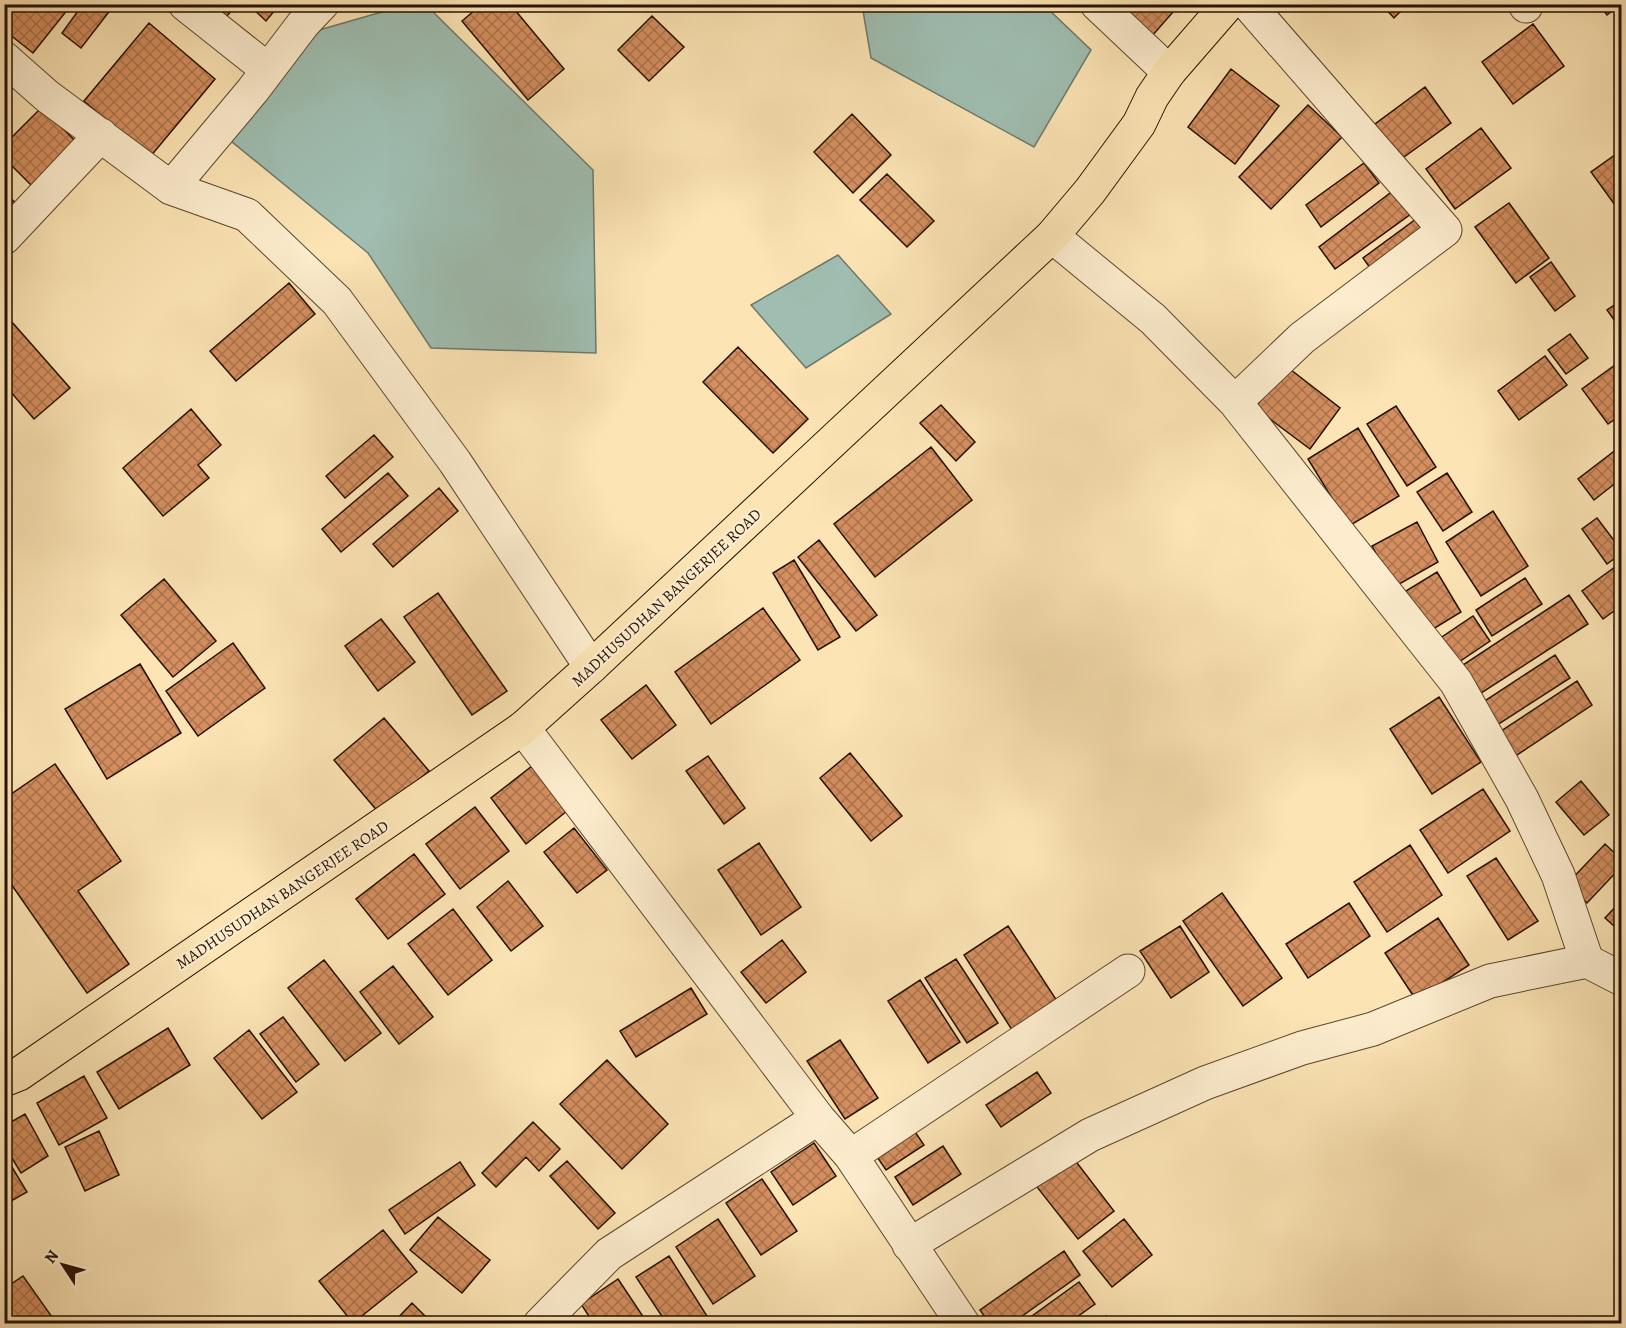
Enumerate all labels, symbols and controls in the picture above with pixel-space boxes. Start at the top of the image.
street label: MADHUSUDHAN BANGERJEE ROAD [567,504,766,692]
street label: MADHUSUDHAN BANGERJEE ROAD [172,815,393,974]
north arrow [33,1235,93,1295]
text: N [39,1245,64,1268]

